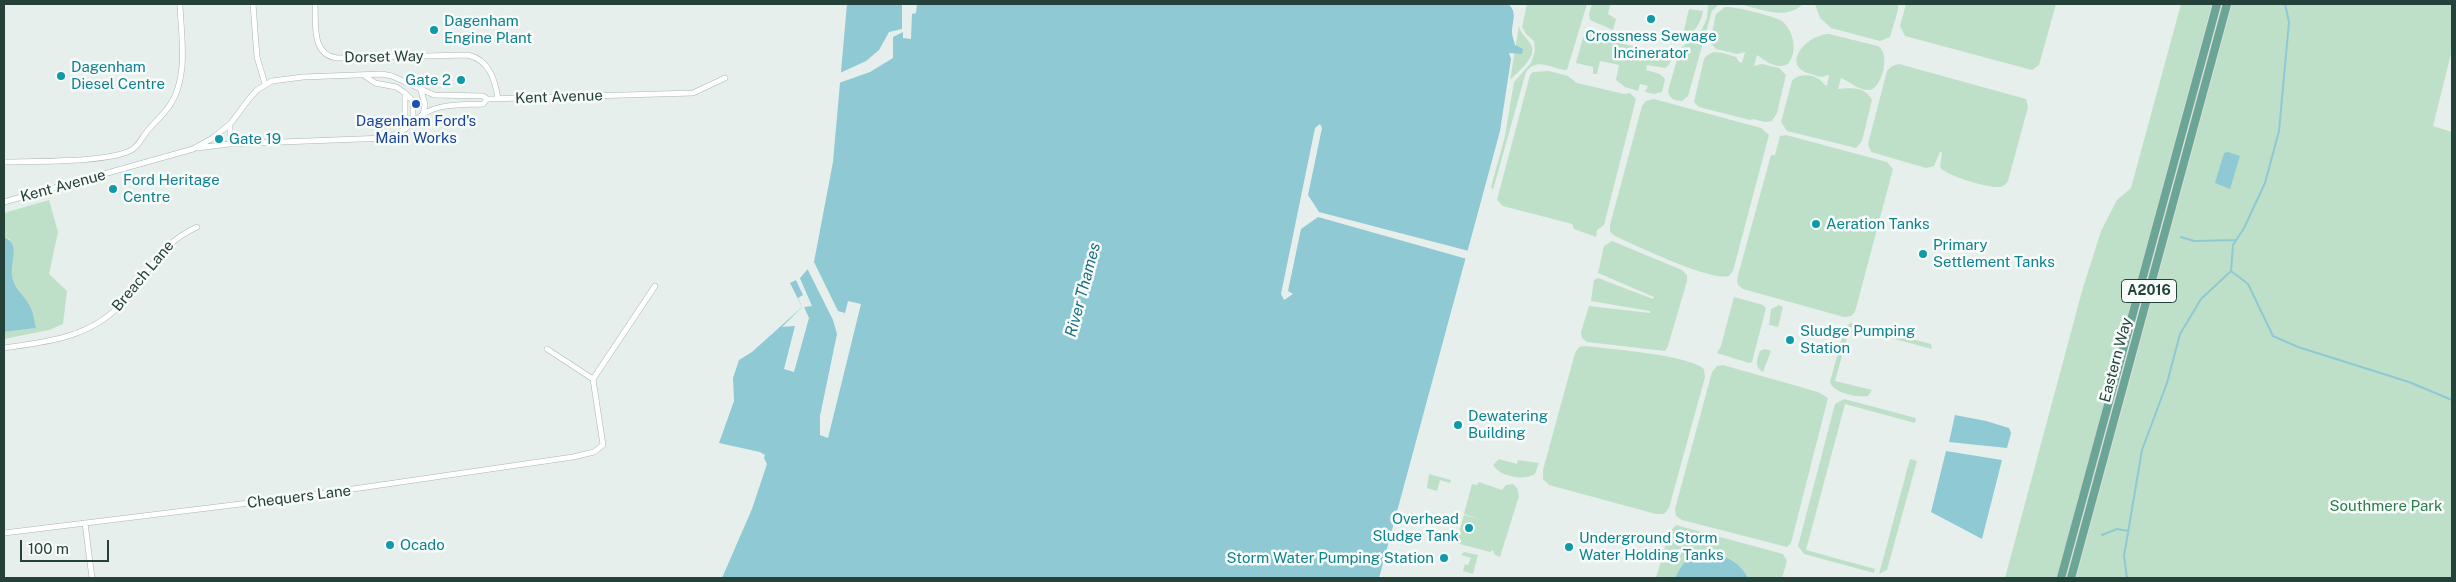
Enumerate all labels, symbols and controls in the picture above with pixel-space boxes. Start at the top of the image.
place label: Dagenham Engine Plant [444,12,532,47]
marker: Crossness Sewage Incinerator [1645,13,1657,25]
marker: Dagenham Engine Plant [428,24,440,36]
place label: Crossness Sewage Incinerator [1585,27,1717,62]
street label: Dorset Way [344,47,424,67]
place label: Dagenham Diesel Centre [71,58,165,93]
marker: Dagenham Diesel Centre [55,70,67,82]
place label: Gate 2 [405,71,451,89]
marker: Gate 2 [455,74,467,86]
street label: Kent Avenue [515,86,603,108]
marker: Dagenham Ford's Main Works [410,98,422,110]
place label: Dagenham Ford's Main Works [356,112,476,147]
place label: Gate 19 [229,130,281,148]
marker: Gate 19 [213,133,225,145]
street label: Kent Avenue [18,166,108,206]
place label: Ford Heritage Centre [123,171,220,206]
marker: Ford Heritage Centre [107,183,119,195]
place label: Aeration Tanks [1826,215,1930,233]
marker: Aeration Tanks [1810,218,1822,230]
place label: Primary Settlement Tanks [1933,236,2055,271]
street label: Breach Lane [108,237,178,315]
water label: River Thames [1061,241,1105,339]
marker: Primary Settlement Tanks [1917,248,1929,260]
road number: A2016 [2122,280,2176,302]
street label: Eastern Way [2096,316,2136,404]
place label: Sludge Pumping Station [1800,322,1915,357]
marker: Sludge Pumping Station [1784,334,1796,346]
place label: Dewatering Building [1468,407,1548,442]
marker: Dewatering Building [1452,419,1464,431]
street label: Chequers Lane [246,482,352,512]
park label: Southmere Park [2329,497,2443,515]
place label: Overhead Sludge Tank [1372,510,1459,545]
marker: Overhead Sludge Tank [1463,522,1475,534]
place label: Underground Storm Water Holding Tanks [1579,529,1724,564]
scale bar [22,530,111,562]
place label: Ocado [400,536,445,554]
marker: Ocado [384,539,396,551]
text: 100 m [28,540,69,557]
marker: Underground Storm Water Holding Tanks [1563,541,1575,553]
place label: Storm Water Pumping Station [1227,549,1434,567]
marker: Storm Water Pumping Station [1438,552,1450,564]

